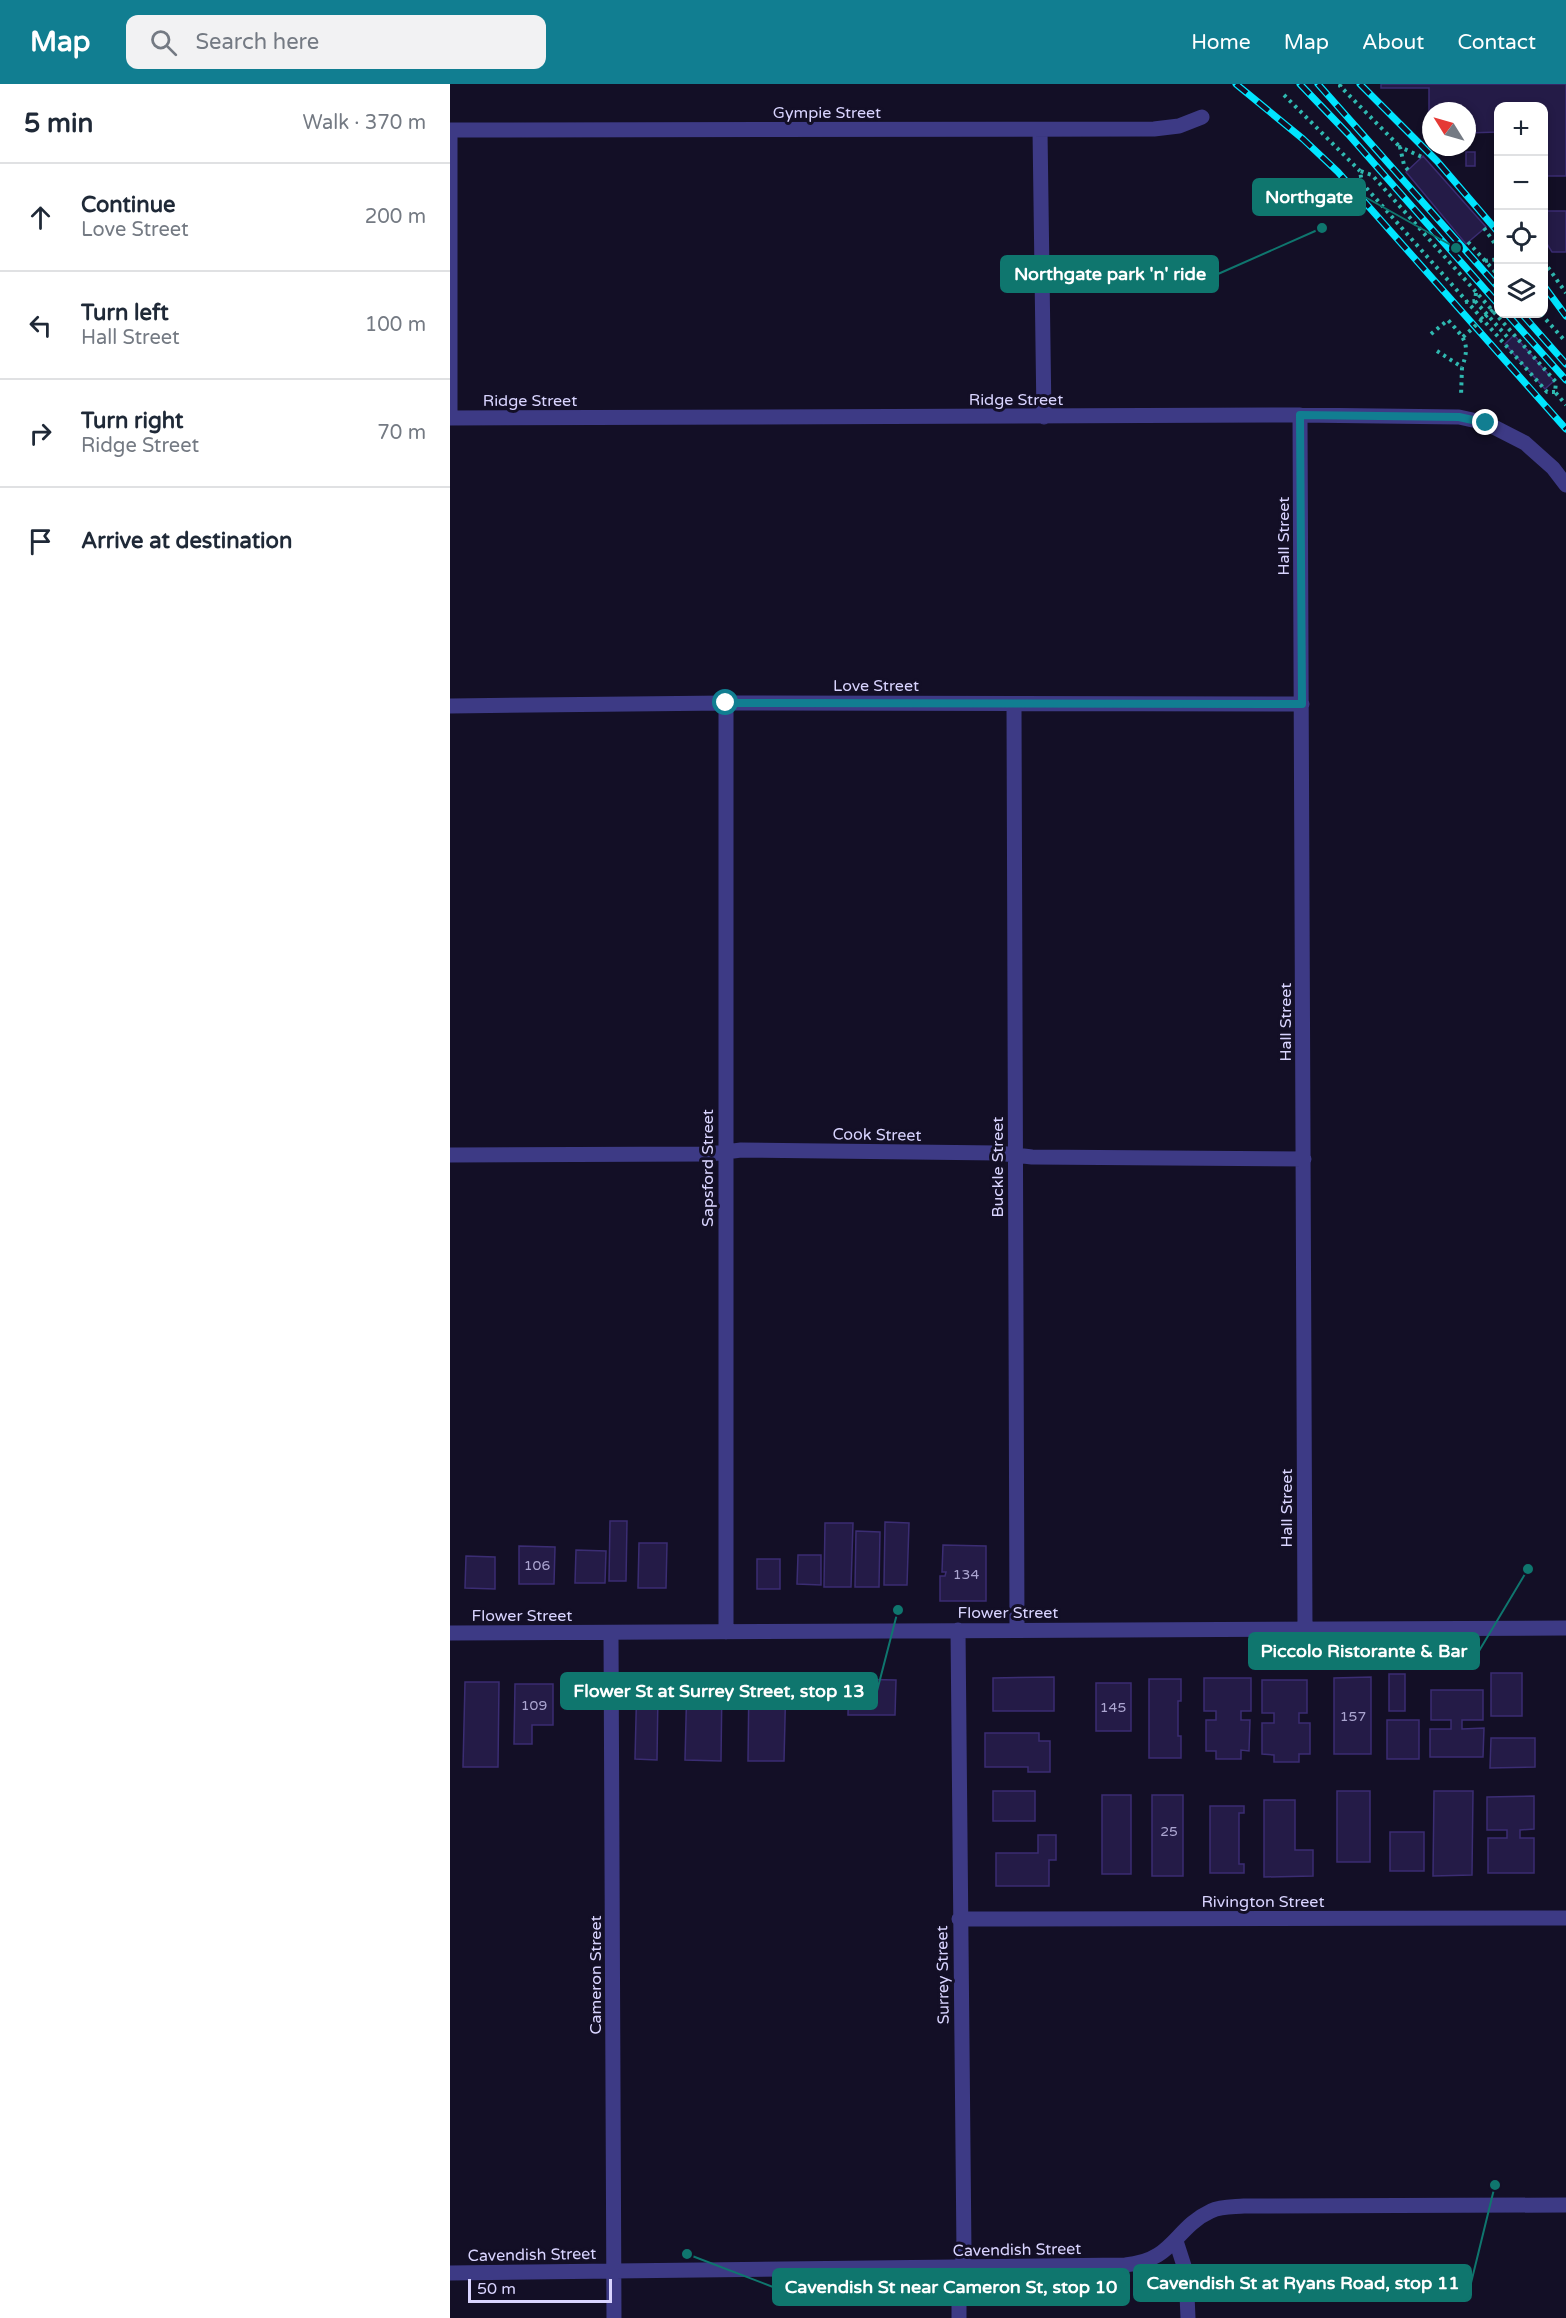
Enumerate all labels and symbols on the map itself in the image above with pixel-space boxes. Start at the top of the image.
north arrow [1422,102,1476,156]
street label: Gympie Street [773,103,881,123]
callout: Northgate [1253,179,1365,215]
text: Northgate [1265,186,1353,208]
callout: Northgate park 'n' ride [1001,256,1218,292]
text: Northgate park 'n' ride [1014,263,1206,285]
street label: Ridge Street [969,390,1063,410]
street label: Ridge Street [483,391,577,411]
route end [1472,409,1498,435]
street label: Hall Street [1274,497,1294,575]
street label: Love Street [833,676,919,696]
route start [712,689,738,715]
street label: Hall Street [1276,983,1296,1061]
street label: Sapsford Street [698,1109,718,1227]
street label: Buckle Street [988,1117,1008,1217]
street label: Cook Street [832,1124,922,1146]
street label: Hall Street [1277,1469,1297,1547]
house number: 106 [524,1557,550,1574]
house number: 134 [953,1566,979,1583]
street label: Flower Street [958,1603,1058,1623]
street label: Flower Street [472,1606,572,1626]
callout: Piccolo Ristorante & Bar [1249,1633,1479,1669]
text: Piccolo Ristorante & Bar [1261,1640,1469,1662]
callout: Flower St at Surrey Street, stop 13 [561,1673,877,1709]
text: Flower St at Surrey Street, stop 13 [573,1680,865,1702]
house number: 109 [521,1697,547,1714]
house number: 145 [1100,1699,1126,1716]
house number: 157 [1340,1708,1366,1725]
house number: 25 [1160,1823,1178,1840]
street label: Rivington Street [1201,1892,1325,1912]
street label: Cameron Street [586,1915,606,2035]
street label: Surrey Street [932,1925,954,2025]
street label: Cavendish Street [953,2239,1081,2261]
street label: Cavendish Street [468,2244,596,2266]
callout: Cavendish St at Ryans Road, stop 11 [1134,2265,1471,2301]
callout: Cavendish St near Cameron St, stop 10 [773,2269,1129,2305]
text: Cavendish St at Ryans Road, stop 11 [1146,2272,1460,2294]
scale bar [468,2276,612,2304]
text: Cavendish St near Cameron St, stop 10 [785,2276,1117,2298]

